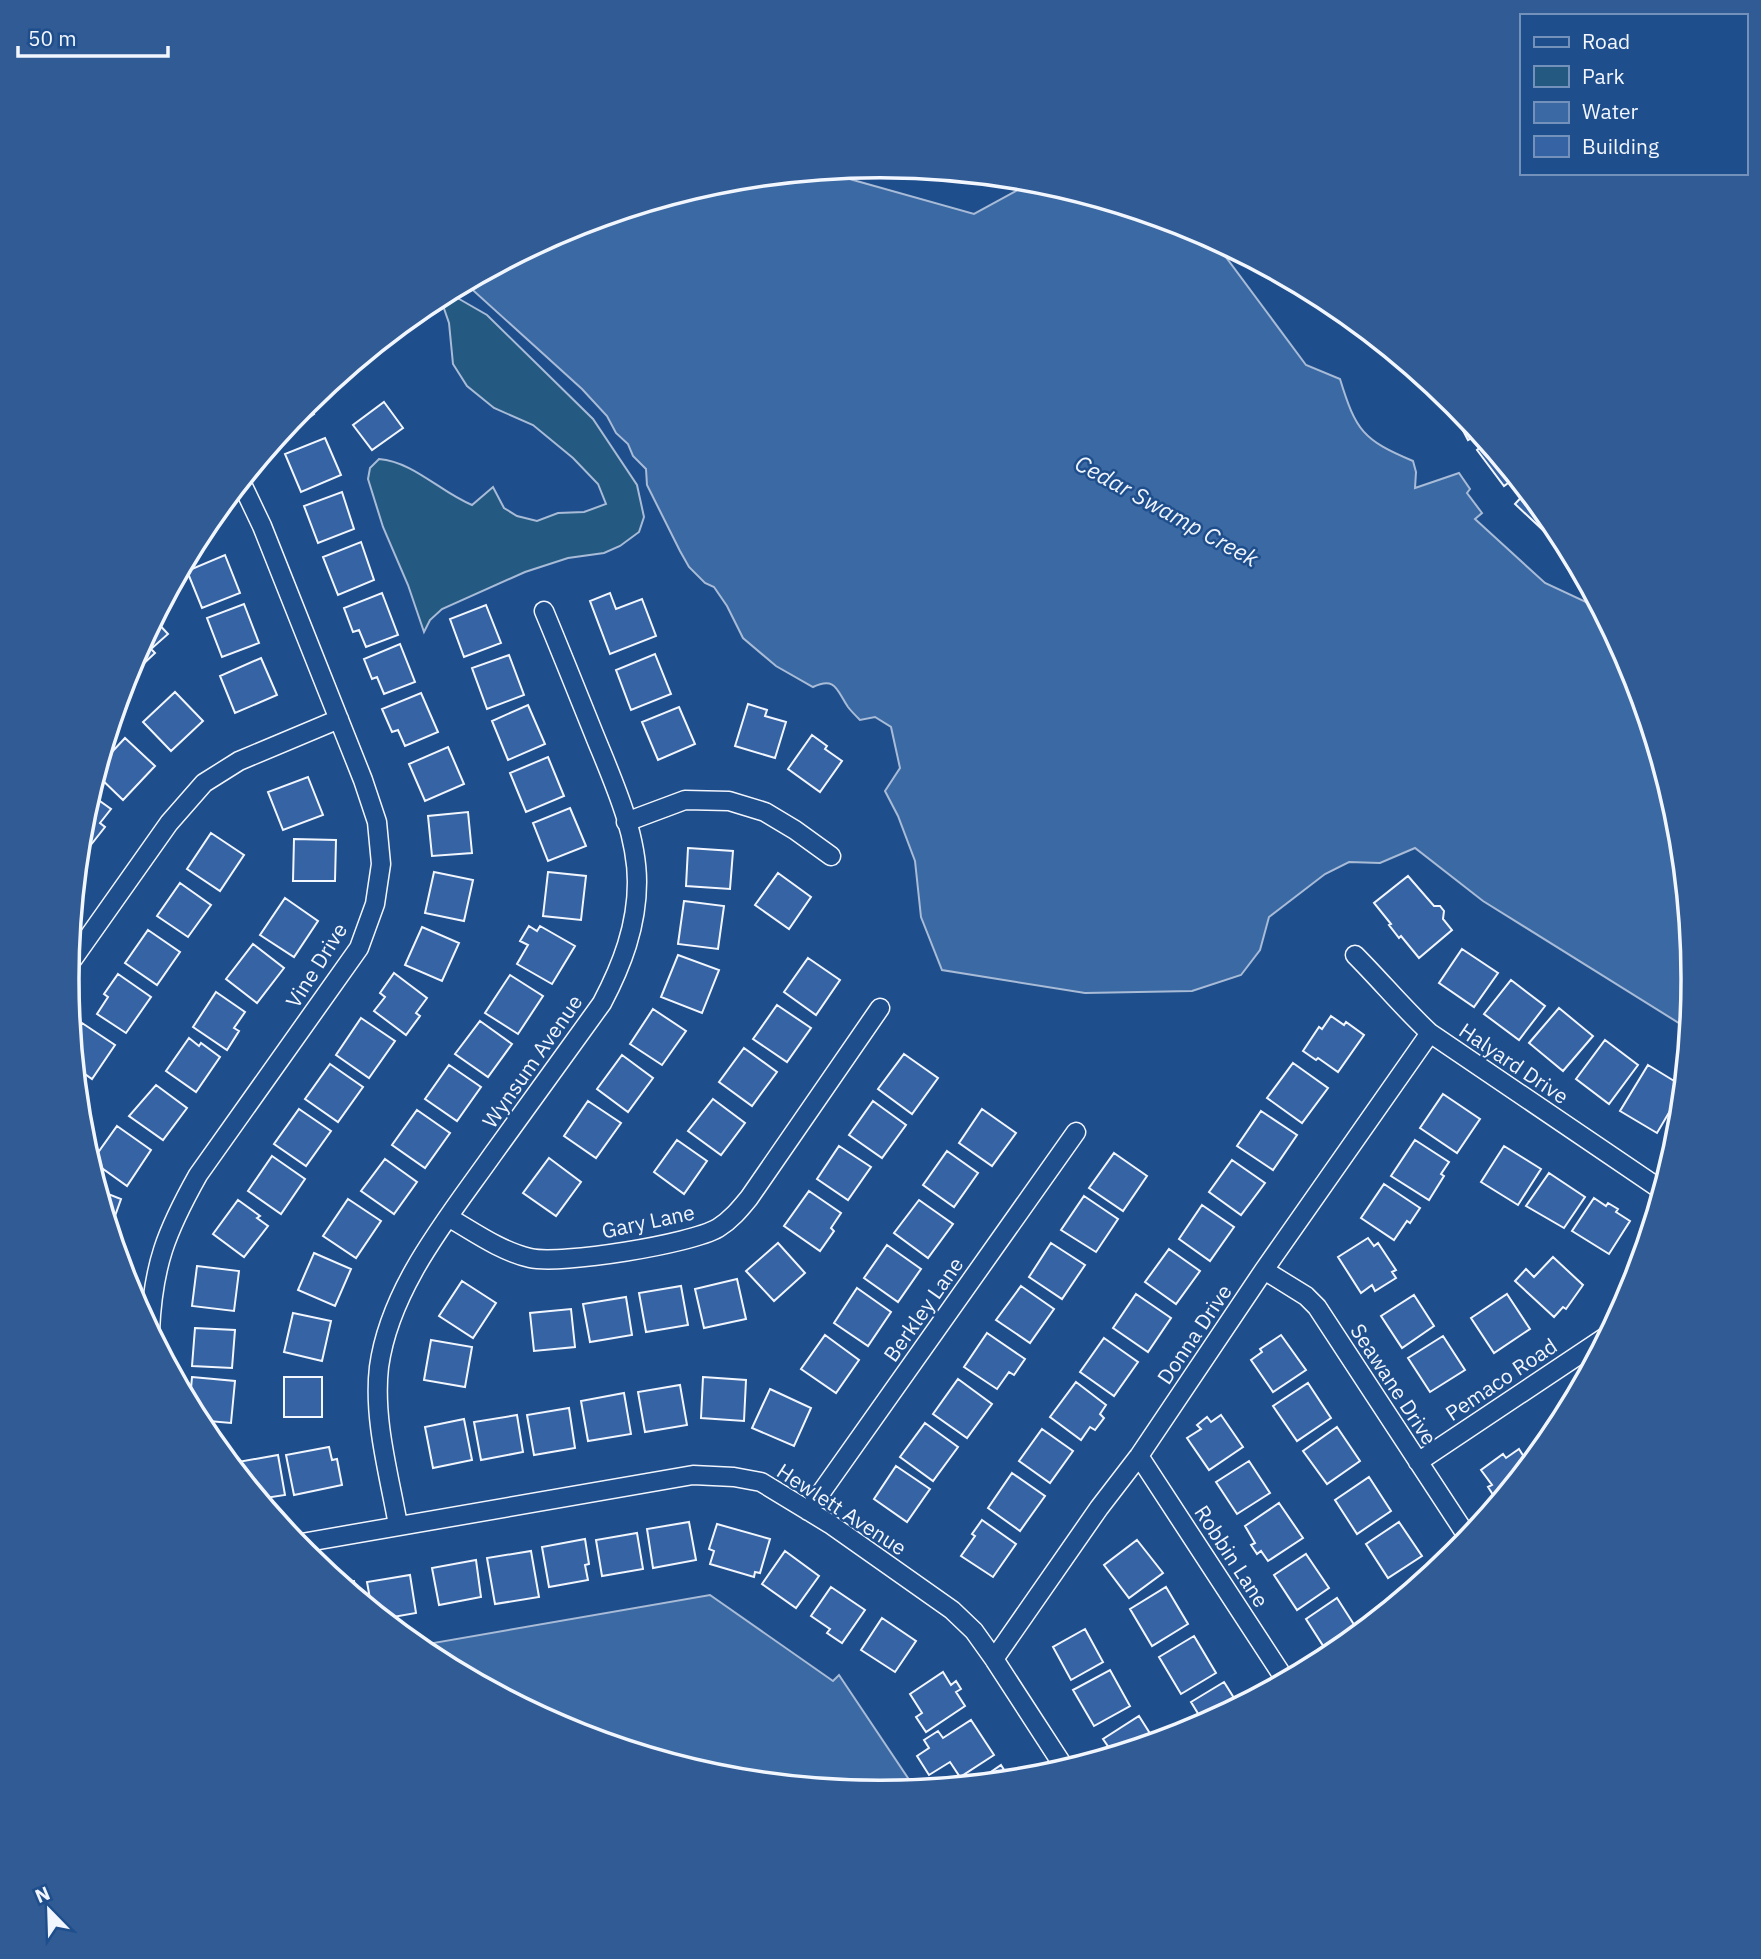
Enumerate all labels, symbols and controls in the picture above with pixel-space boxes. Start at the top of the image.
scale bar [18,14,168,58]
legend [1520,14,1747,175]
text: 50 m [28,24,77,52]
text: Road [1582,27,1630,55]
text: Park [1582,62,1625,90]
text: Water [1582,97,1639,125]
text: Building [1582,132,1659,160]
water label: Cedar Swamp Creek [1070,447,1265,573]
street label: Vine Drive [279,917,353,1013]
street label: Wynsum Avenue [476,989,588,1133]
street label: Halyard Drive [1454,1016,1574,1110]
street label: Gary Lane [599,1197,697,1245]
street label: Berkley Lane [877,1251,969,1367]
street label: Donna Drive [1150,1279,1238,1389]
street label: Seawane Drive [1344,1318,1444,1450]
street label: Pemaco Road [1440,1331,1562,1427]
street label: Hewlett Avenue [772,1457,912,1561]
street label: Robbin Lane [1189,1499,1275,1613]
north arrow [14,1875,84,1945]
text: N [31,1881,53,1908]

